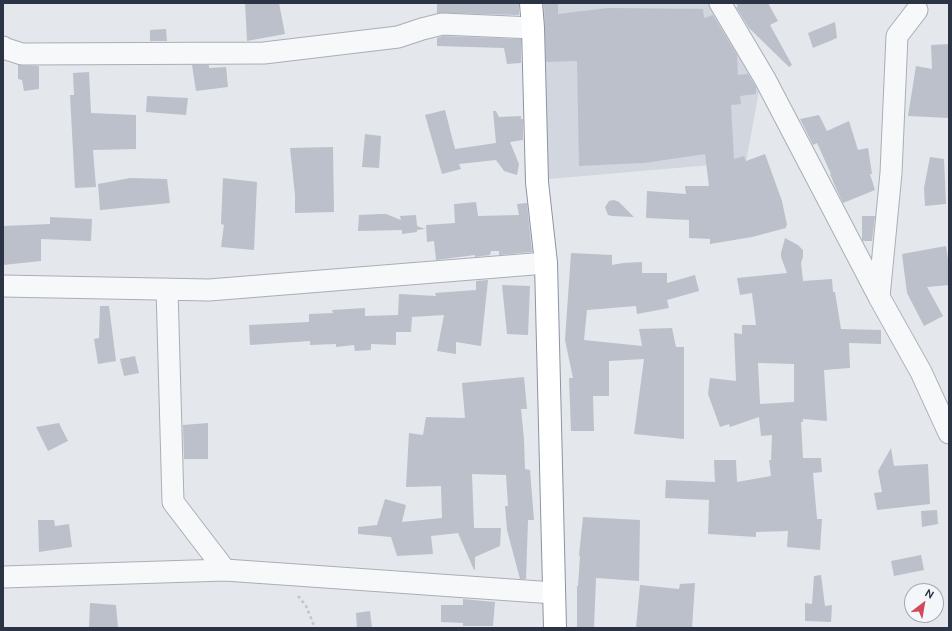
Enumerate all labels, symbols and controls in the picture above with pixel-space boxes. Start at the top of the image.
north arrow [904,583,944,623]
text: N [923,586,936,601]

